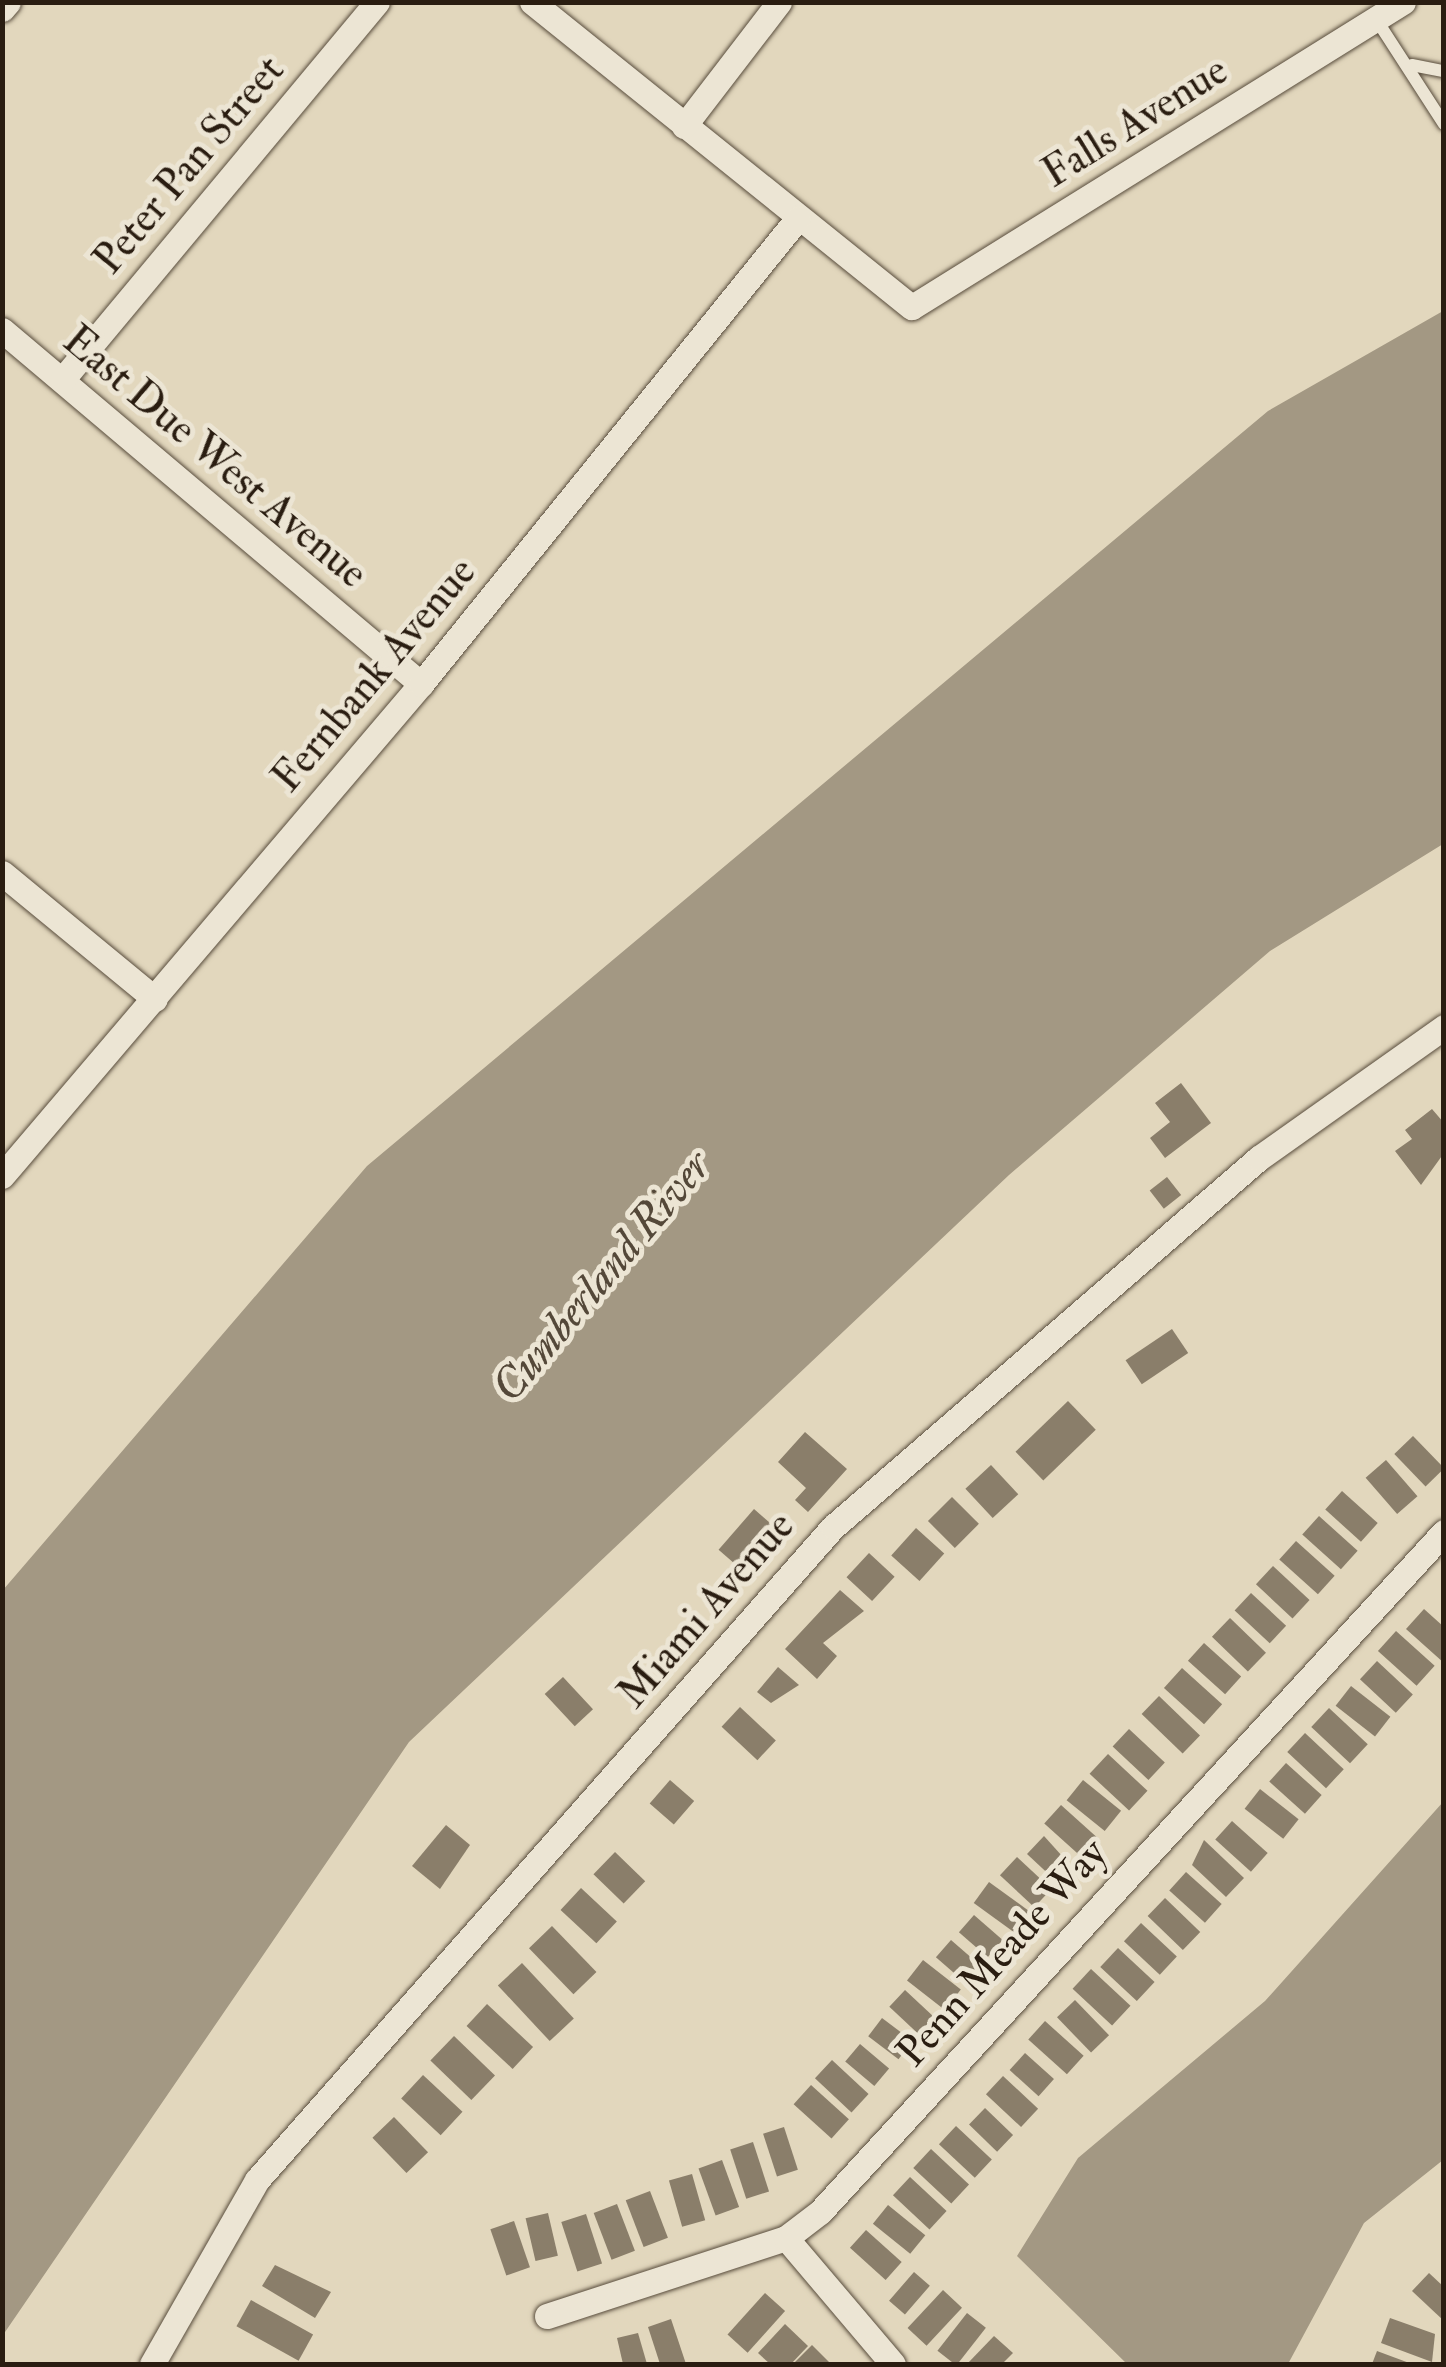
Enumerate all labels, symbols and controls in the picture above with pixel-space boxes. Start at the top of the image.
street label: Falls Avenue [1033,45,1237,199]
street label: Peter Pan Street [83,46,295,284]
street label: East Due West Avenue [53,315,377,599]
street label: Fernbank Avenue [261,548,487,802]
water label: Cumberland River [481,1140,723,1414]
street label: Miami Avenue [607,1502,805,1718]
street label: Penn Meade Way [886,1829,1118,2077]

